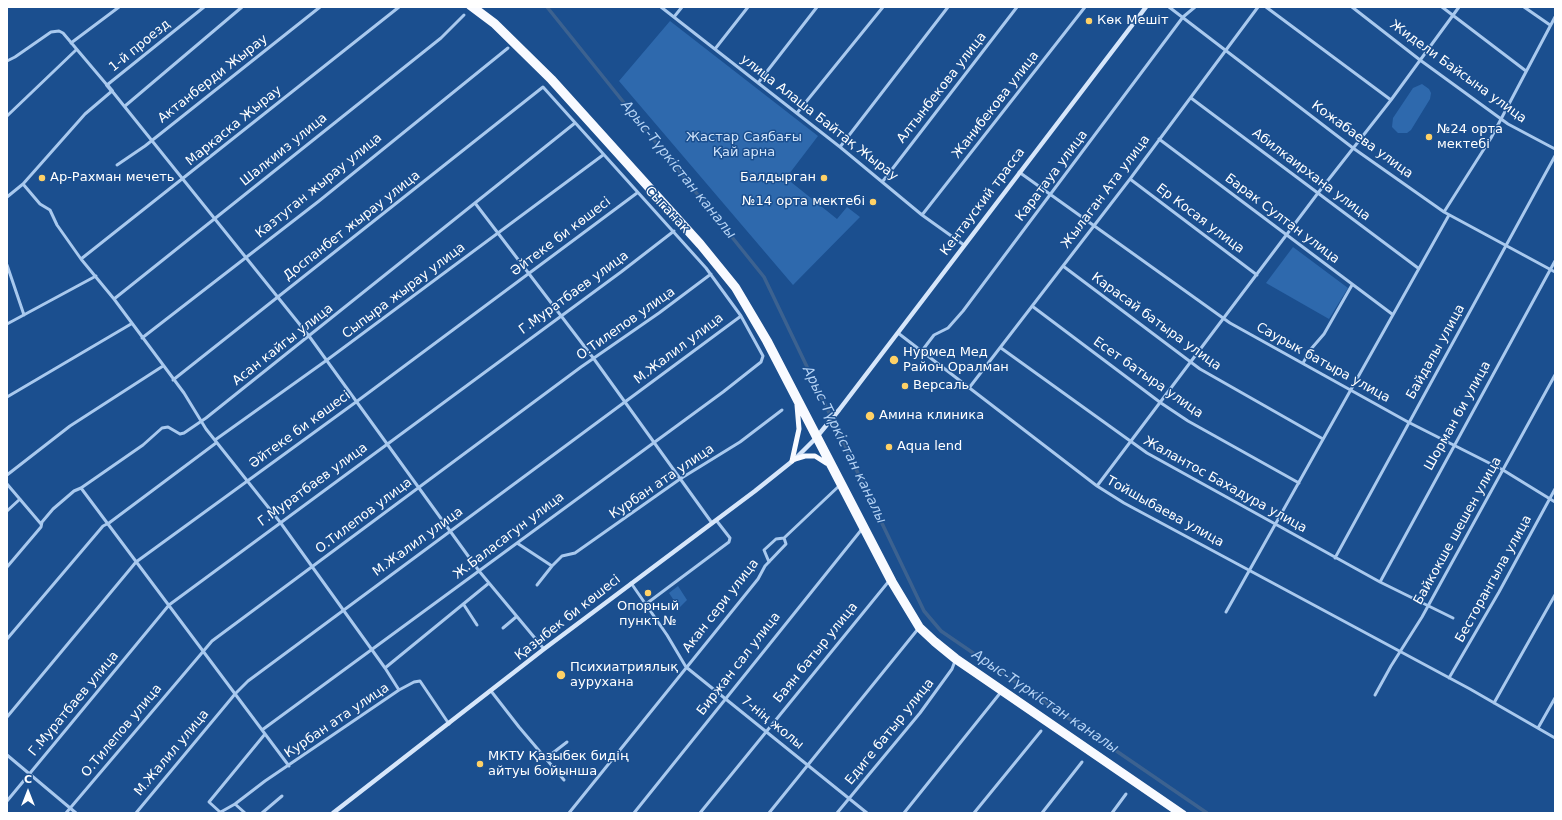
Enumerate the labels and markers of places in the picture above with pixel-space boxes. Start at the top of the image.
place label: Көк Мешіт [1097,13,1168,29]
marker: Көк Мешіт [1084,16,1094,26]
place label: №24 орта мектебі [1437,122,1503,153]
marker: №24 орта мектебі [1424,132,1434,142]
place label: Ар-Рахман мечеть [50,170,174,186]
place label: Балдырган [740,170,816,186]
marker: Ар-Рахман мечеть [37,173,47,183]
marker: Балдырган [819,173,829,183]
place label: №14 орта мектебі [742,194,865,210]
marker: №14 орта мектебі [868,197,878,207]
place label: Нурмед Мед Район Оралман [903,345,1009,376]
marker: Нурмед Мед Район Оралман [888,354,900,366]
place label: Версаль [913,378,969,394]
marker: Версаль [900,381,910,391]
place label: Амина клиника [879,408,984,424]
marker: Амина клиника [864,410,876,422]
place label: Aqua lend [897,439,962,455]
marker: Aqua lend [884,442,894,452]
marker: Опорный пункт № [643,588,653,598]
place label: Опорный пункт № [617,599,679,630]
place label: Психиатриялық аурухана [570,660,678,691]
marker: Психиатриялық аурухана [555,669,567,681]
place label: МКТУ Қазыбек бидің айтуы бойынша [488,749,628,780]
marker: МКТУ Қазыбек бидің айтуы бойынша [475,759,485,769]

